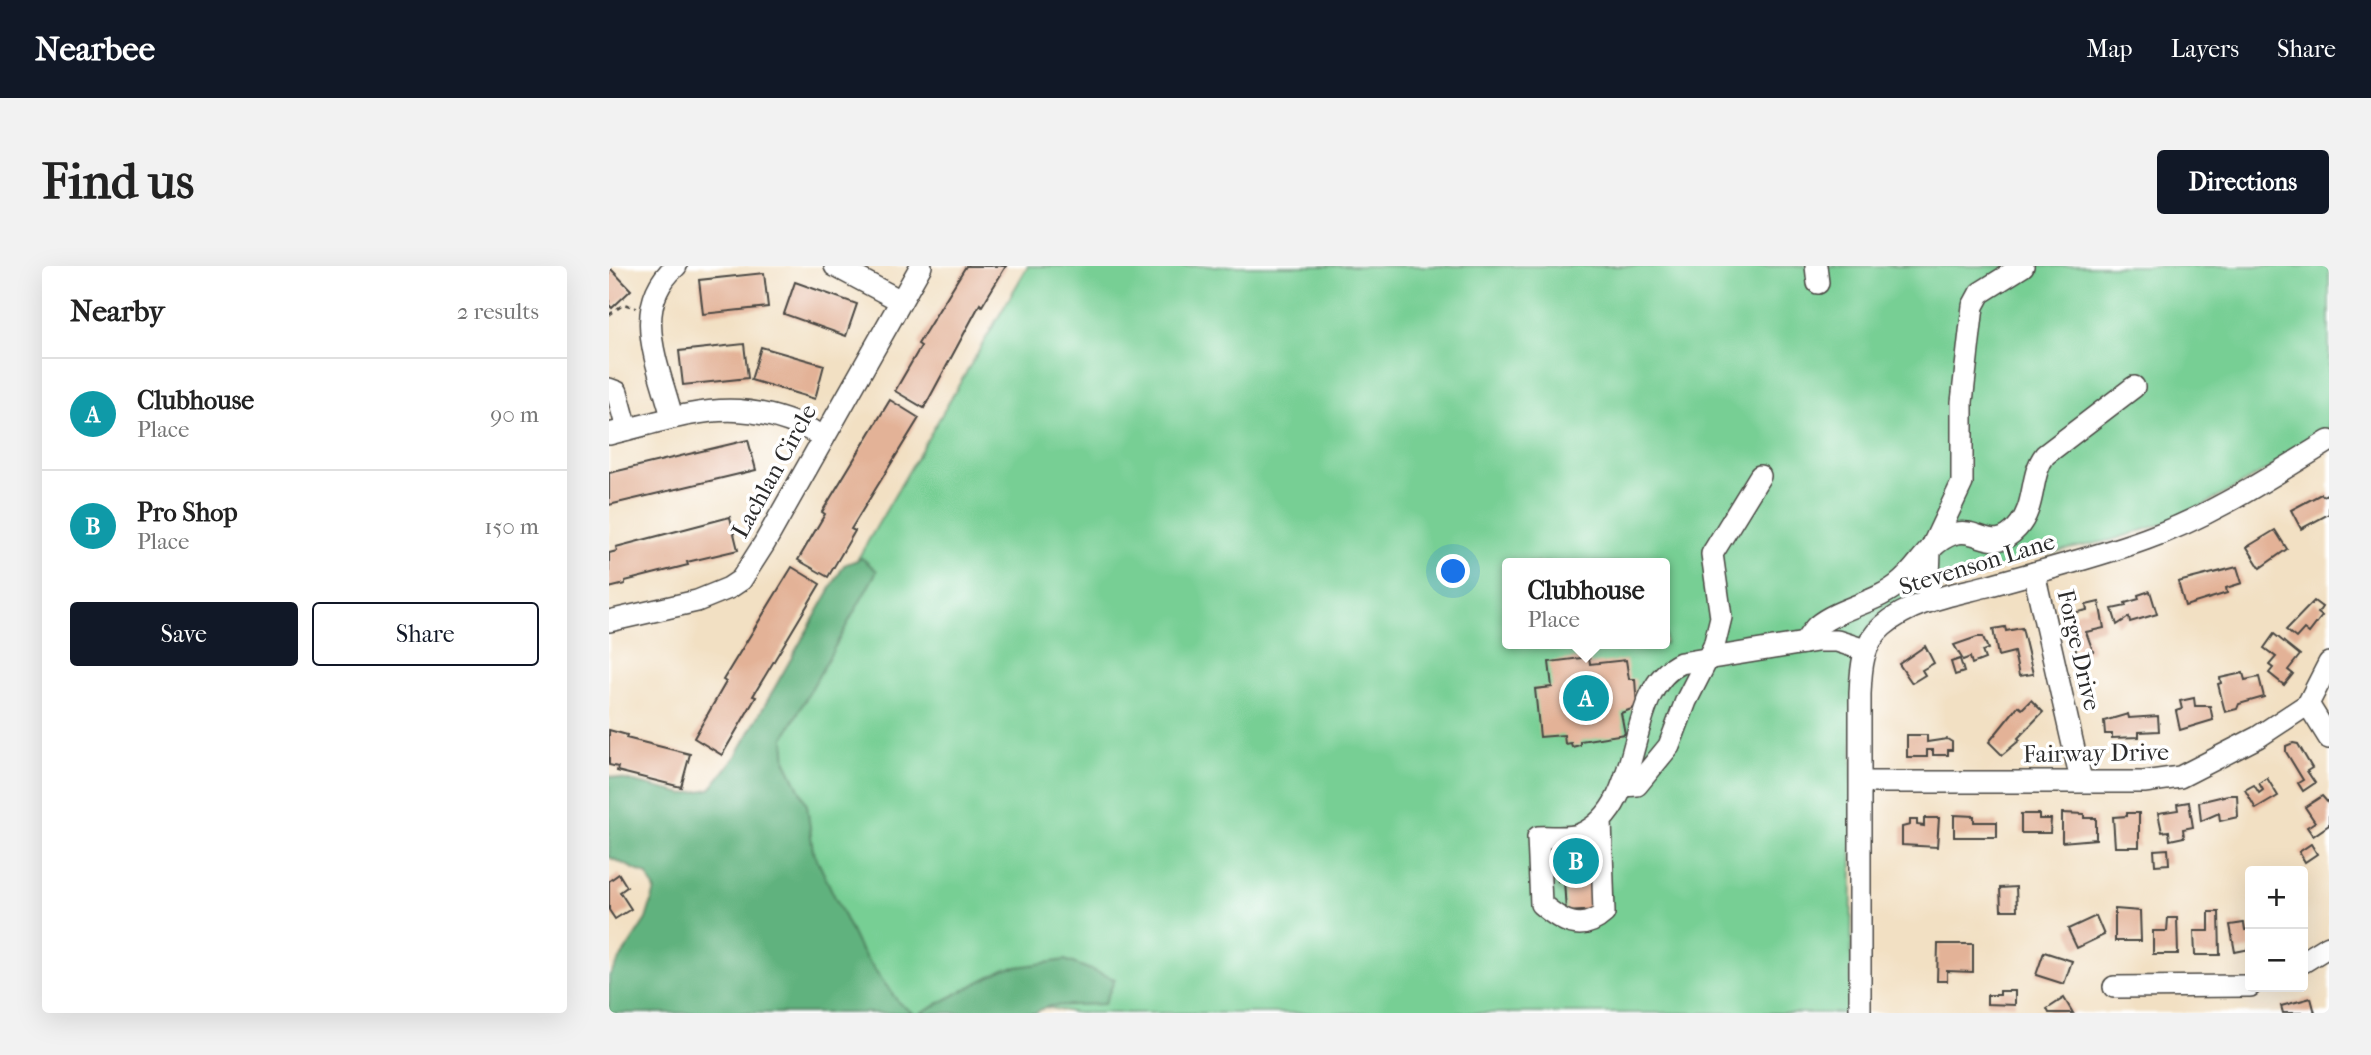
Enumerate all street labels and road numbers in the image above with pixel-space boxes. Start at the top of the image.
street label: Lachlan Circle [726,399,822,543]
street label: Stevenson Lane [1896,527,2058,601]
street label: Forge Drive [2051,587,2107,713]
street label: Fairway Drive [2023,738,2169,768]

